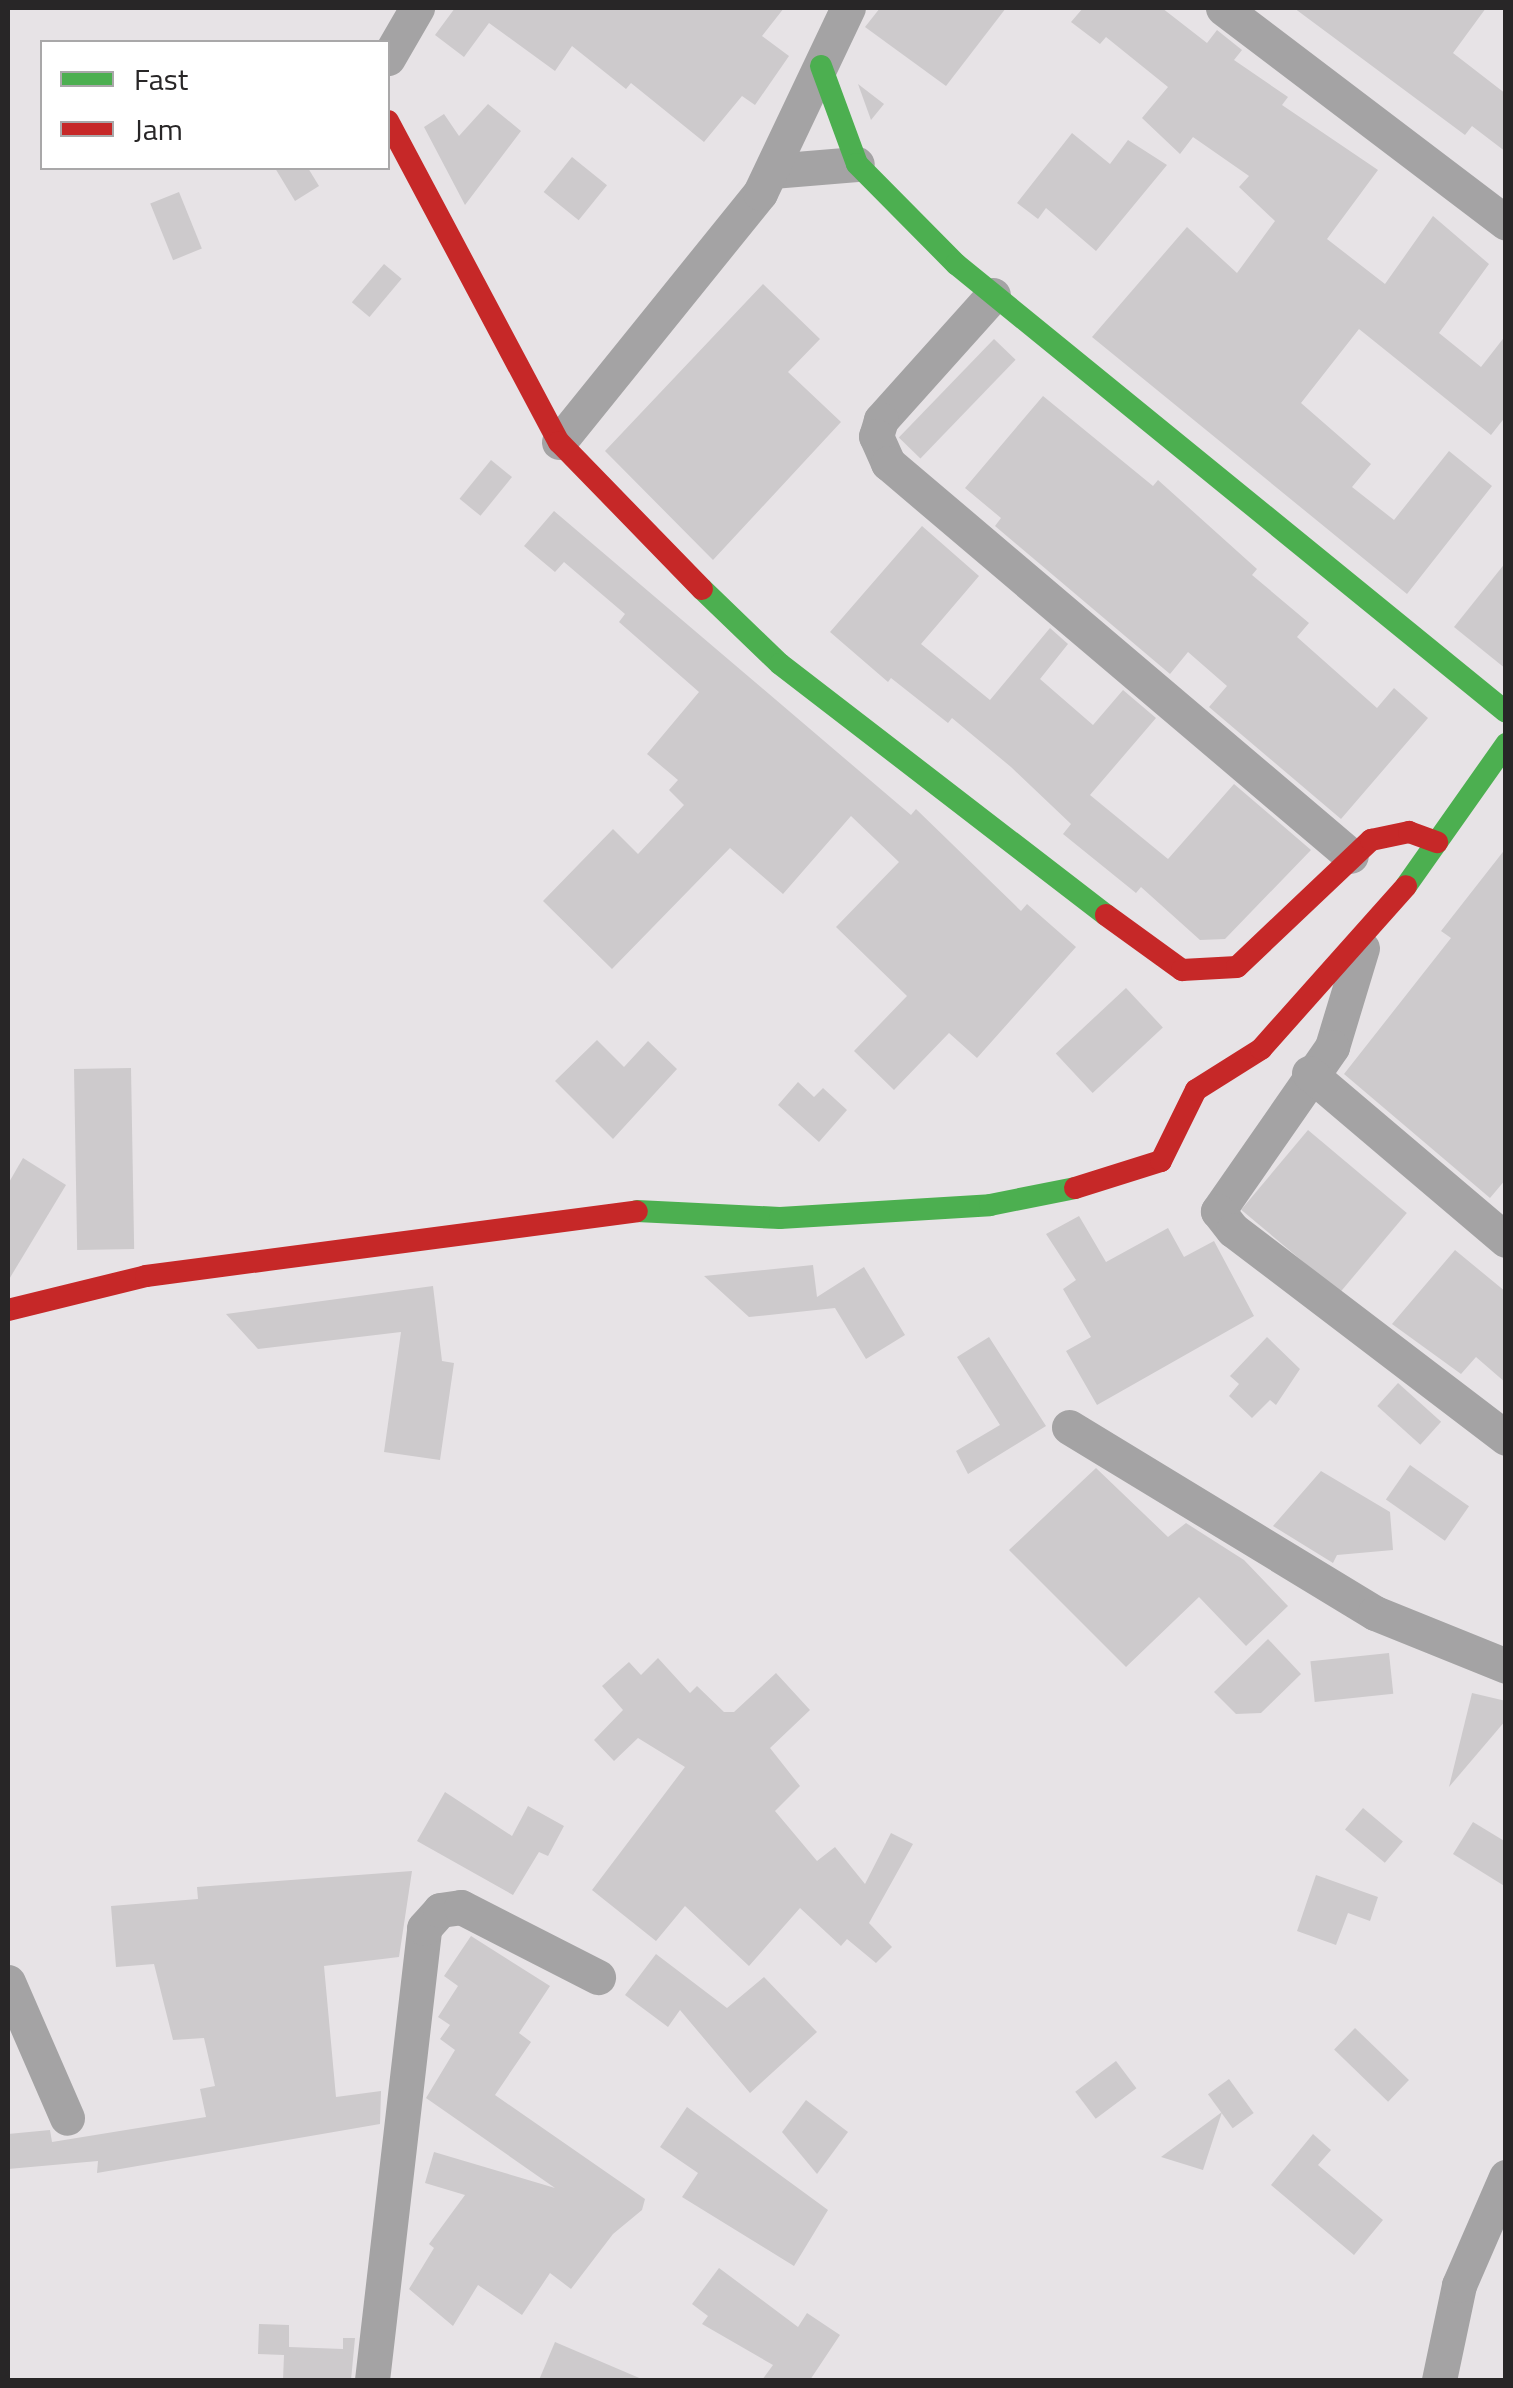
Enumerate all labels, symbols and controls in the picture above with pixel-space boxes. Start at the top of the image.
legend [40,40,390,170]
text: Fast [134,56,188,102]
text: Jam [134,106,183,152]

